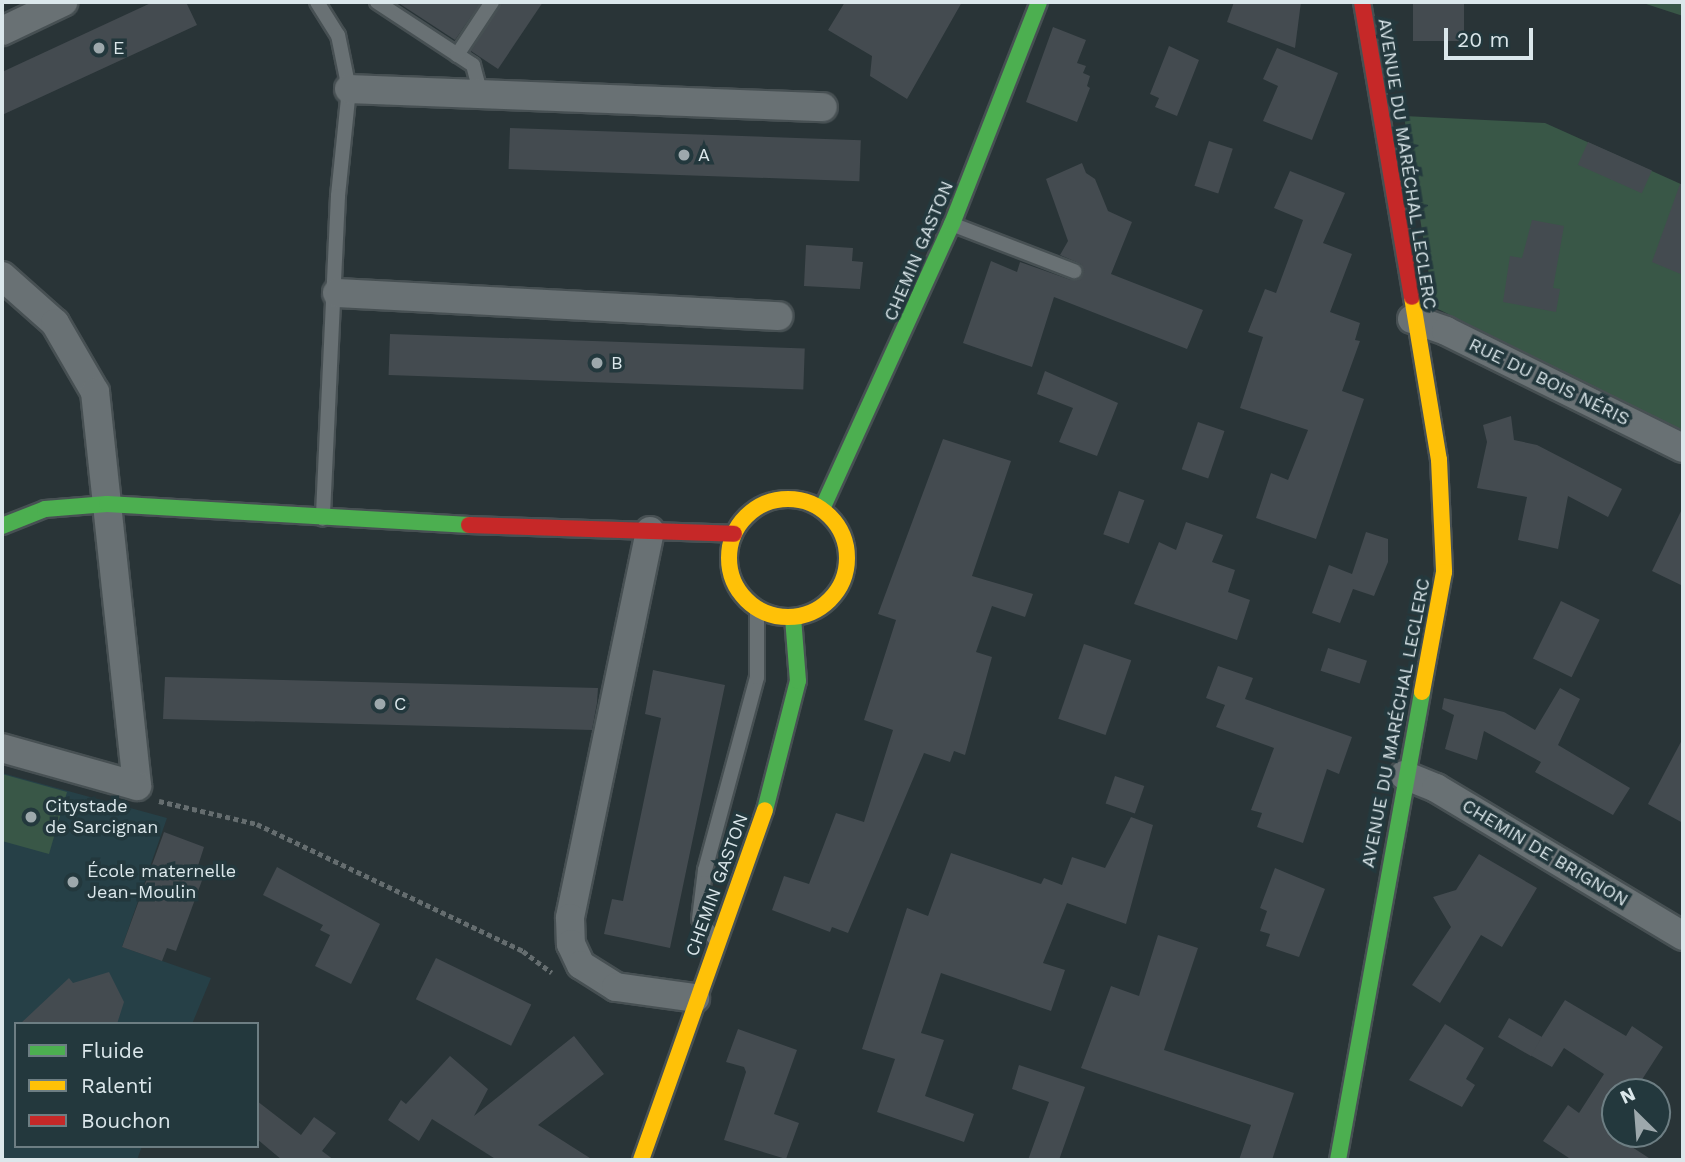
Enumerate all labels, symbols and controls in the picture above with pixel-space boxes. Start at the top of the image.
scale bar [1447,14,1536,58]
street label: AVENUE DU MARÉCHAL LECLERC [1373,17,1441,311]
text: 20 m [1457,27,1509,52]
place label: E [113,37,124,59]
marker: E [91,40,107,56]
place label: A [698,144,710,166]
marker: A [676,147,692,163]
street label: CHEMIN GASTON [880,178,958,324]
street label: RUE DU BOIS NÉRIS [1465,334,1633,430]
place label: B [611,352,623,374]
marker: B [589,355,605,371]
street label: AVENUE DU MARÉCHAL LECLERC [1357,576,1435,870]
place label: C [394,693,406,715]
marker: C [372,696,388,712]
street label: CHEMIN DE BRIGNON [1458,795,1632,911]
place label: Citystade de Sarcignan [45,796,158,838]
marker: Citystade de Sarcignan [23,809,39,825]
street label: CHEMIN GASTON [681,811,753,959]
place label: École maternelle Jean-Moulin [87,861,236,903]
marker: École maternelle Jean-Moulin [65,874,81,890]
legend [14,1022,259,1148]
text: Fluide [81,1038,144,1063]
text: Ralenti [81,1073,153,1098]
north arrow [1601,1078,1671,1148]
text: N [1617,1082,1639,1109]
text: Bouchon [81,1108,171,1133]

